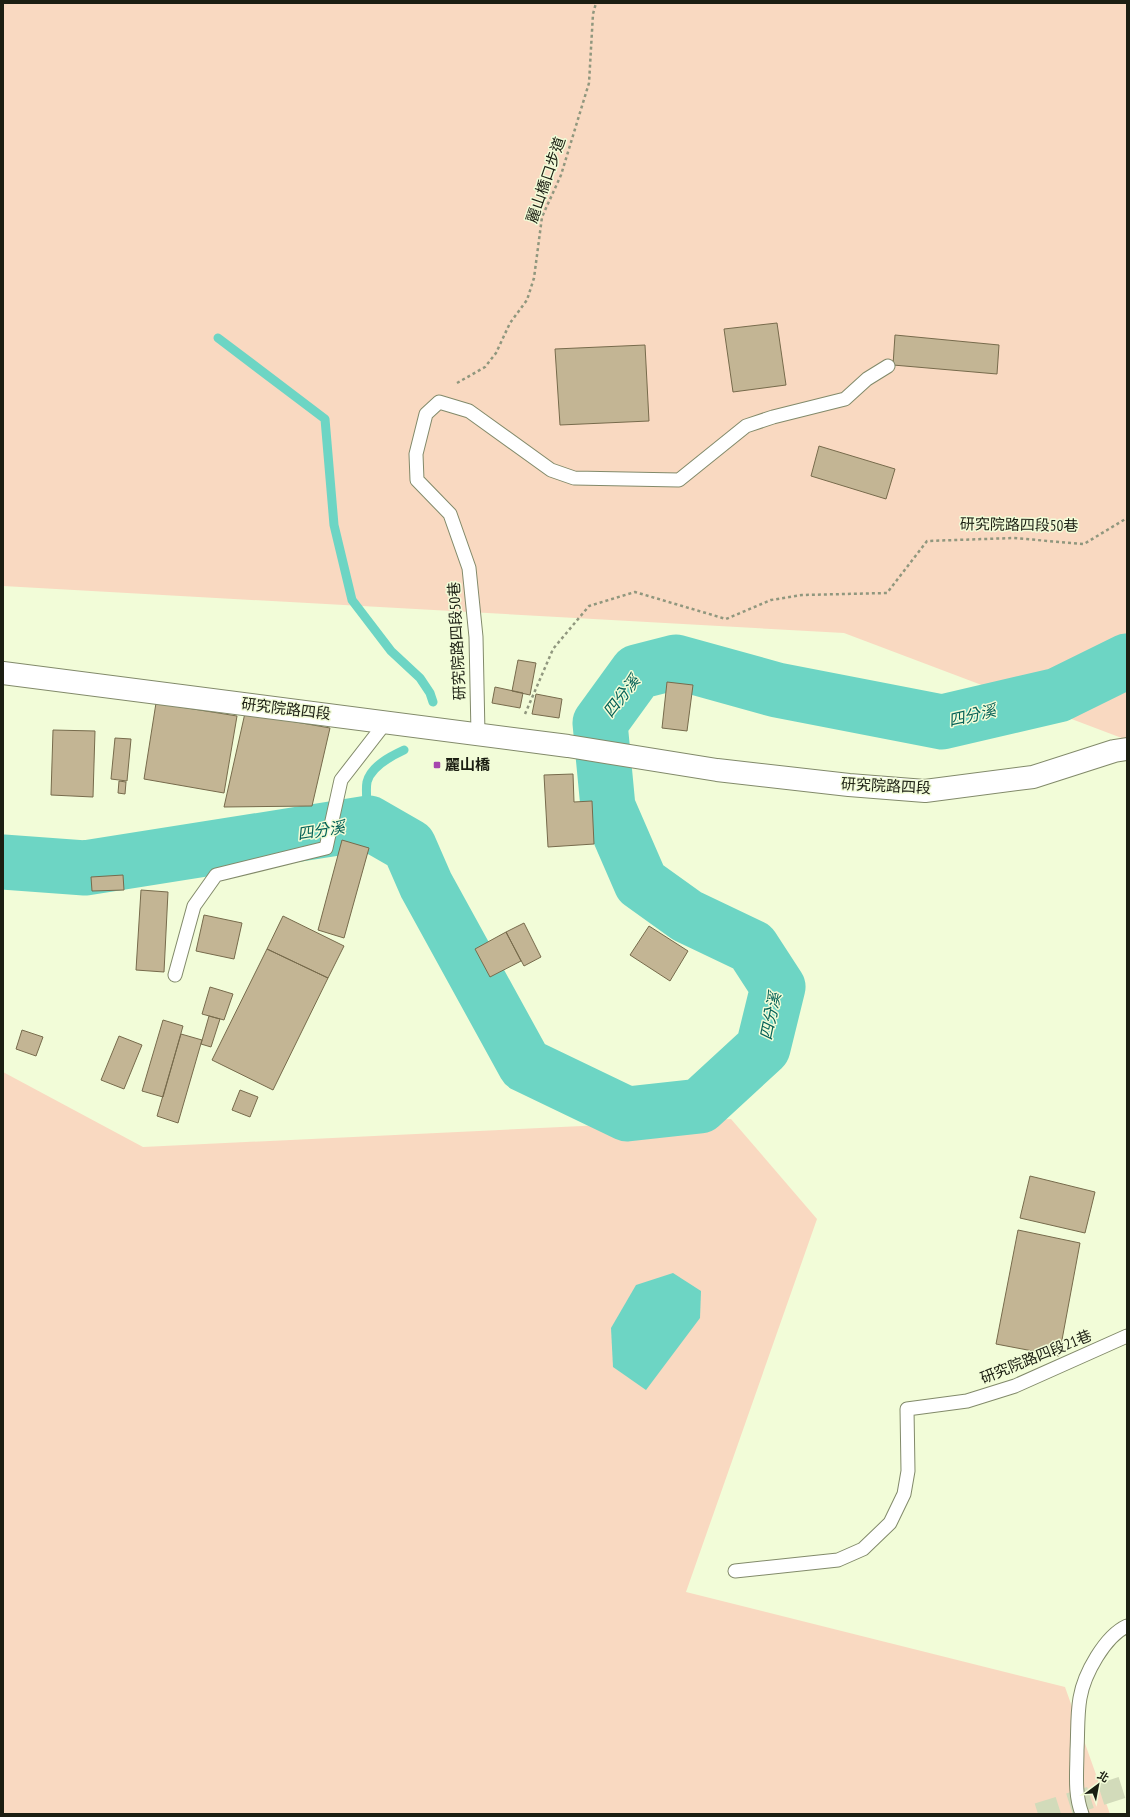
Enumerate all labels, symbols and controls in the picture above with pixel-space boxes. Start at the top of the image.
street label: 麗山橋口步道 [522,134,569,225]
street label: 研究院路四段50巷 [960,514,1078,535]
street label: 研究院路四段50巷 [444,581,469,701]
water label: 四分溪 [598,669,645,721]
street label: 研究院路四段 [240,694,332,723]
water label: 四分溪 [946,699,1000,730]
place label: 麗山橋 [445,755,491,774]
marker: 麗山橋 [432,760,442,770]
street label: 研究院路四段 [841,774,931,797]
water label: 四分溪 [296,816,348,844]
water label: 四分溪 [755,988,785,1042]
street label: 研究院路四段21巷 [977,1326,1094,1388]
north arrow [1078,1765,1118,1805]
text: 北 [1095,1768,1112,1785]

